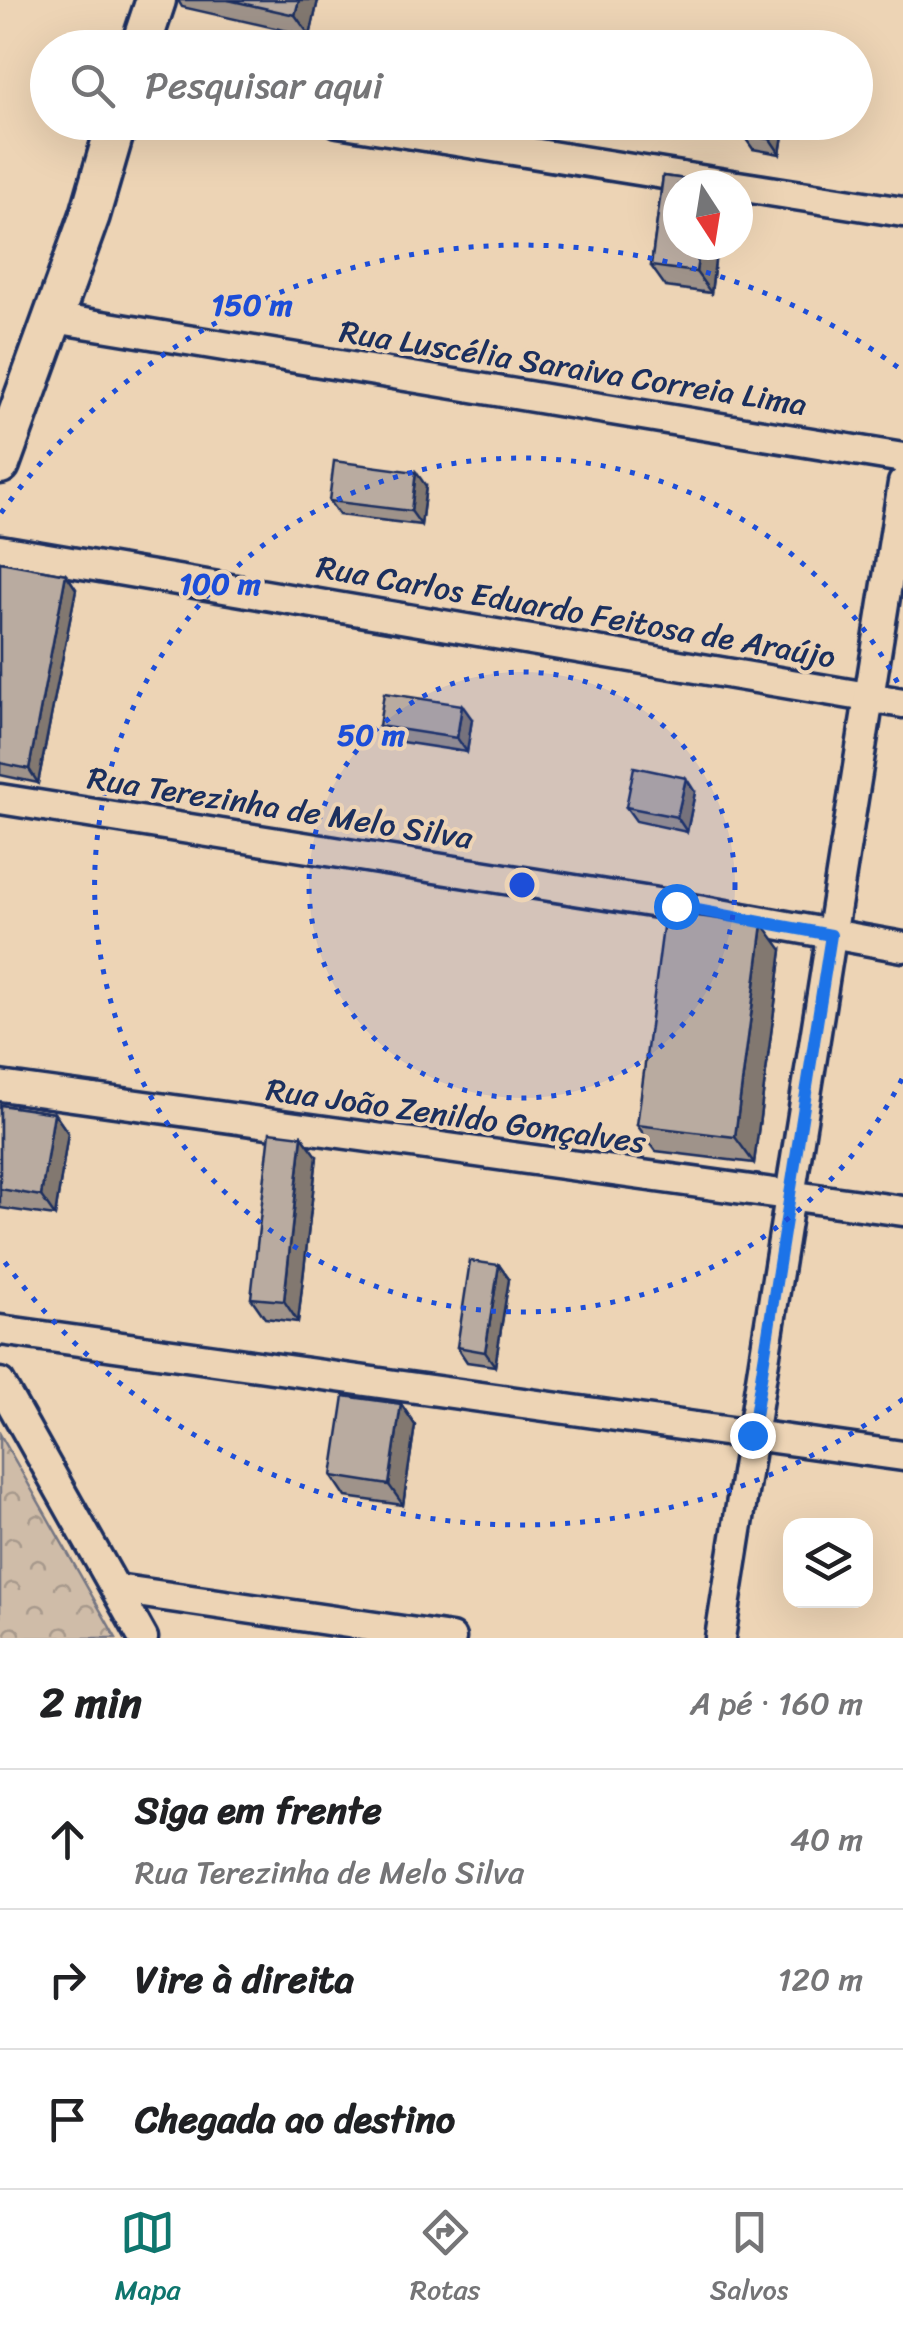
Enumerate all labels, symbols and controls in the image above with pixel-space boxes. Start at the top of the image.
search box [30,30,873,140]
text: Pesquisar aqui [145,52,383,119]
icon: search [65,58,120,113]
north arrow [663,170,753,260]
text: 150 m [212,278,293,332]
street label: Rua Luscélia Saraiva Correia Lima [335,303,811,433]
street label: Rua Carlos Eduardo Feitosa de Araújo [312,538,840,686]
text: 100 m [179,557,261,611]
text: 50 m [337,708,405,762]
street label: Rua Terezinha de Melo Silva [83,749,478,867]
centre of rings [504,867,540,903]
route start [654,884,700,930]
street label: Rua João Zenildo Gonçalves [262,1061,650,1171]
route end [730,1413,776,1459]
map controls [783,1518,873,1608]
button: layers [783,1518,873,1608]
text: 2 min [40,1666,142,1740]
text: A pé · 160 m [690,1675,863,1732]
text: Siga em frente [135,1777,382,1844]
text: 40 m [790,1811,863,1868]
icon: ahead [40,1812,95,1867]
text: Rua Terezinha de Melo Silva [135,1844,524,1901]
text: Vire à direita [135,1946,354,2013]
text: 120 m [778,1951,863,2008]
icon: right [40,1952,95,2007]
text: Chegada ao destino [135,2086,455,2153]
icon: arrive [40,2092,95,2147]
tab: Mapa [115,2205,180,2314]
tab: Rotas [410,2205,480,2314]
tab: Salvos [710,2205,788,2314]

